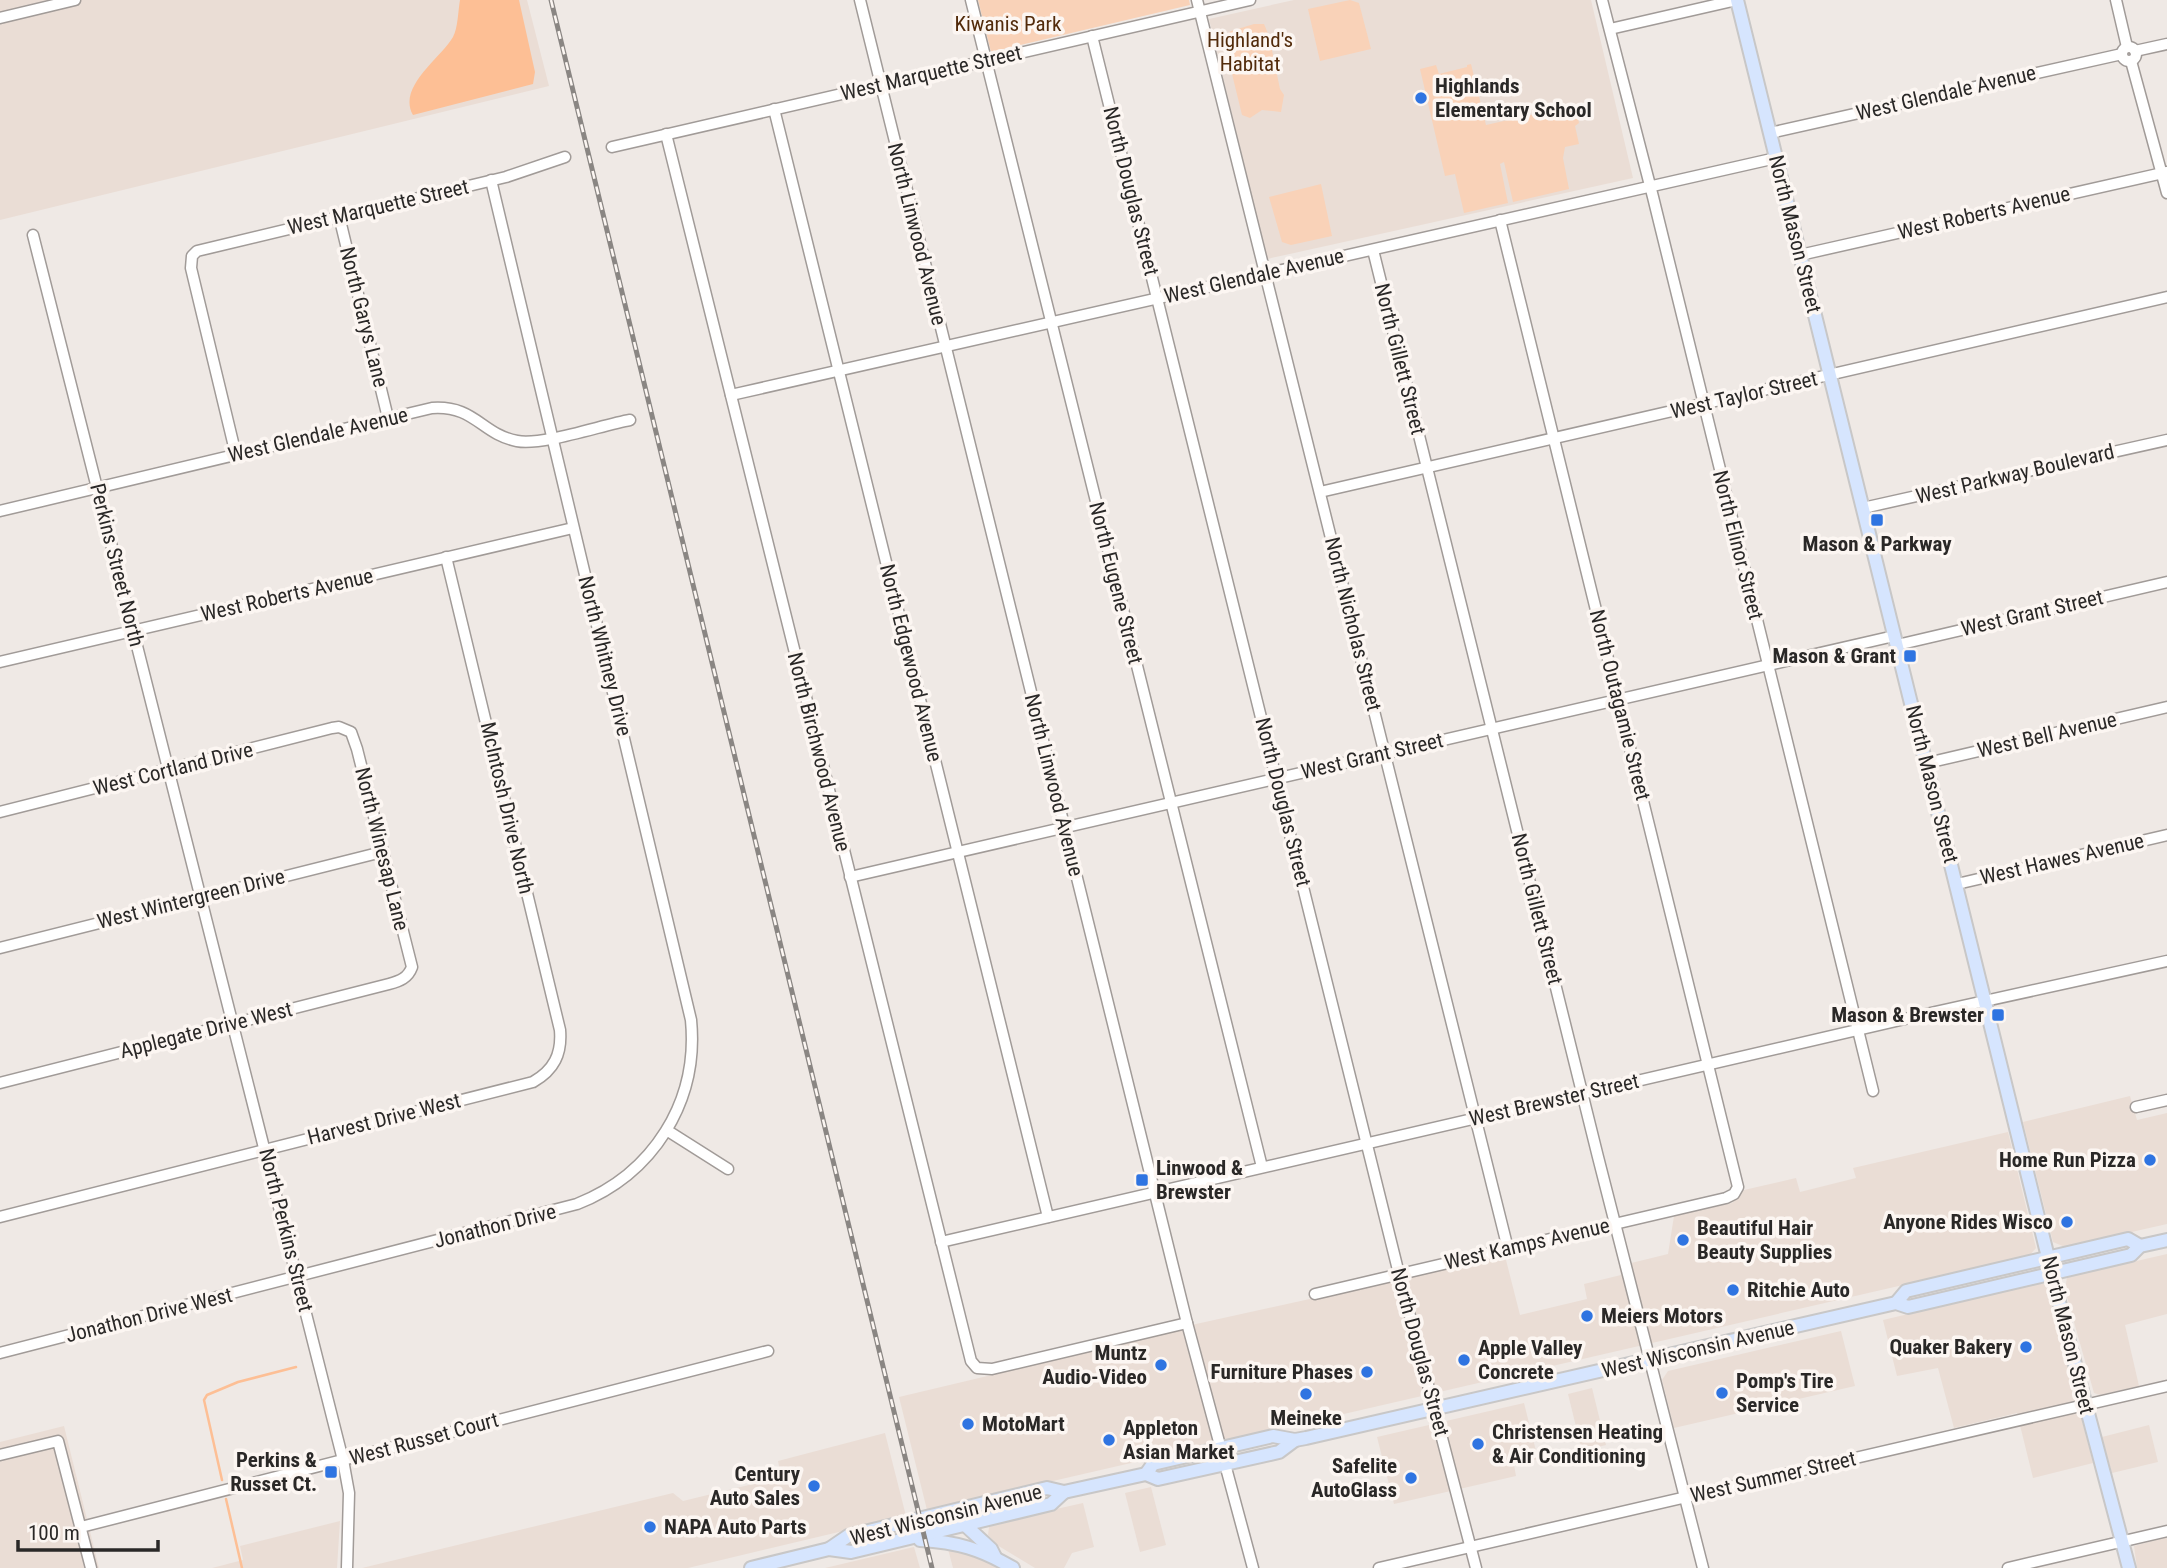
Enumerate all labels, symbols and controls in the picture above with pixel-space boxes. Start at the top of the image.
park label: Kiwanis Park [955,12,1062,36]
park label: Highland's Habitat [1207,28,1293,76]
street label: West Marquette Street [838,40,1024,106]
street label: West Glendale Avenue [1854,61,2038,125]
place label: Highlands Elementary School [1435,74,1592,122]
marker: Highlands Elementary School [1413,90,1429,106]
street label: North Douglas Street [1098,104,1164,278]
street label: North Linwood Avenue [883,140,951,328]
street label: North Mason Street [1764,153,1826,315]
street label: West Marquette Street [285,174,471,240]
street label: West Roberts Avenue [1896,181,2073,244]
street label: North Garys Lane [335,244,393,390]
street label: West Glendale Avenue [1162,244,1346,308]
street label: North Gillett Street [1370,281,1430,437]
street label: West Taylor Street [1668,366,1820,424]
street label: West Glendale Avenue [226,403,410,467]
street label: West Parkway Boulevard [1913,439,2117,509]
street label: North Elinor Street [1708,468,1768,622]
street label: Perkins Street North [85,481,149,649]
street label: North Eugene Street [1084,499,1148,667]
marker: Mason & Parkway [1869,512,1885,528]
place label: Mason & Parkway [1802,532,1952,556]
street label: North Nicholas Street [1320,535,1386,713]
street label: North Edgewood Avenue [875,562,947,764]
street label: West Roberts Avenue [199,563,376,626]
street label: North Whitney Drive [573,573,637,739]
street label: West Grant Street [1959,585,2105,641]
street label: North Outagamie Street [1585,607,1655,803]
place label: Mason & Grant [1772,644,1896,668]
marker: Mason & Grant [1902,648,1918,664]
street label: North Birchwood Avenue [783,650,855,854]
street label: North Linwood Avenue [1020,691,1088,879]
street label: North Mason Street [1901,703,1963,865]
street label: West Bell Avenue [1975,707,2119,763]
street label: North Douglas Street [1250,715,1316,889]
street label: McIntosh Drive North [476,720,538,896]
street label: West Grant Street [1299,728,1445,784]
street label: West Cortland Drive [91,737,256,800]
street label: North Winesap Lane [350,765,414,933]
street label: West Hawes Avenue [1978,828,2146,890]
street label: North Gillett Street [1507,831,1567,987]
street label: West Wintergreen Drive [95,864,287,934]
street label: Applegate Drive West [117,997,295,1063]
place label: Mason & Brewster [1831,1003,1984,1027]
marker: Mason & Brewster [1990,1007,2006,1023]
street label: West Brewster Street [1467,1069,1641,1131]
street label: Harvest Drive West [305,1088,463,1150]
street label: North Perkins Street [254,1146,318,1314]
place label: Home Run Pizza [1999,1148,2136,1172]
marker: Home Run Pizza [2142,1152,2158,1168]
place label: Linwood & Brewster [1156,1156,1243,1204]
marker: Linwood & Brewster [1134,1172,1150,1188]
street label: Jonathon Drive [432,1199,559,1253]
place label: Anyone Rides Wisco [1883,1210,2053,1234]
street label: West Kamps Avenue [1442,1213,1612,1275]
marker: Anyone Rides Wisco [2059,1214,2075,1230]
place label: Beautiful Hair Beauty Supplies [1697,1216,1832,1264]
marker: Beautiful Hair Beauty Supplies [1675,1232,1691,1248]
street label: North Mason Street [2037,1254,2099,1416]
street label: North Douglas Street [1386,1265,1454,1439]
place label: Ritchie Auto [1747,1278,1850,1302]
marker: Ritchie Auto [1725,1282,1741,1298]
street label: Jonathon Drive West [63,1283,235,1347]
place label: Meiers Motors [1601,1304,1723,1328]
marker: Meiers Motors [1579,1308,1595,1324]
street label: West Wisconsin Avenue [1599,1315,1797,1383]
place label: Quaker Bakery [1889,1335,2013,1359]
place label: Apple Valley Concrete [1478,1336,1583,1384]
marker: Quaker Bakery [2018,1339,2034,1355]
place label: Muntz Audio-Video [1042,1341,1147,1389]
marker: Apple Valley Concrete [1456,1352,1472,1368]
marker: Muntz Audio-Video [1153,1357,1169,1373]
place label: Furniture Phases [1211,1360,1353,1384]
marker: Furniture Phases [1359,1364,1375,1380]
place label: Pomp's Tire Service [1736,1369,1834,1417]
marker: Pomp's Tire Service [1714,1385,1730,1401]
marker: Meineke [1298,1386,1314,1402]
place label: Meineke [1270,1406,1342,1430]
street label: West Russet Court [347,1408,501,1470]
place label: MotoMart [982,1412,1065,1436]
marker: MotoMart [960,1416,976,1432]
place label: Appleton Asian Market [1123,1416,1235,1464]
place label: Christensen Heating & Air Conditioning [1492,1420,1663,1468]
marker: Appleton Asian Market [1101,1432,1117,1448]
marker: Christensen Heating & Air Conditioning [1470,1436,1486,1452]
street label: West Summer Street [1688,1446,1858,1508]
place label: Perkins & Russet Ct. [230,1448,317,1496]
place label: Safelite AutoGlass [1311,1454,1397,1502]
place label: Century Auto Sales [710,1462,801,1510]
marker: Perkins & Russet Ct. [323,1464,339,1480]
marker: Safelite AutoGlass [1403,1470,1419,1486]
marker: Century Auto Sales [806,1478,822,1494]
street label: West Wisconsin Avenue [848,1480,1045,1550]
scale bar [18,1508,158,1552]
place label: NAPA Auto Parts [664,1515,806,1539]
marker: NAPA Auto Parts [642,1519,658,1535]
text: 100 m [28,1521,80,1545]

